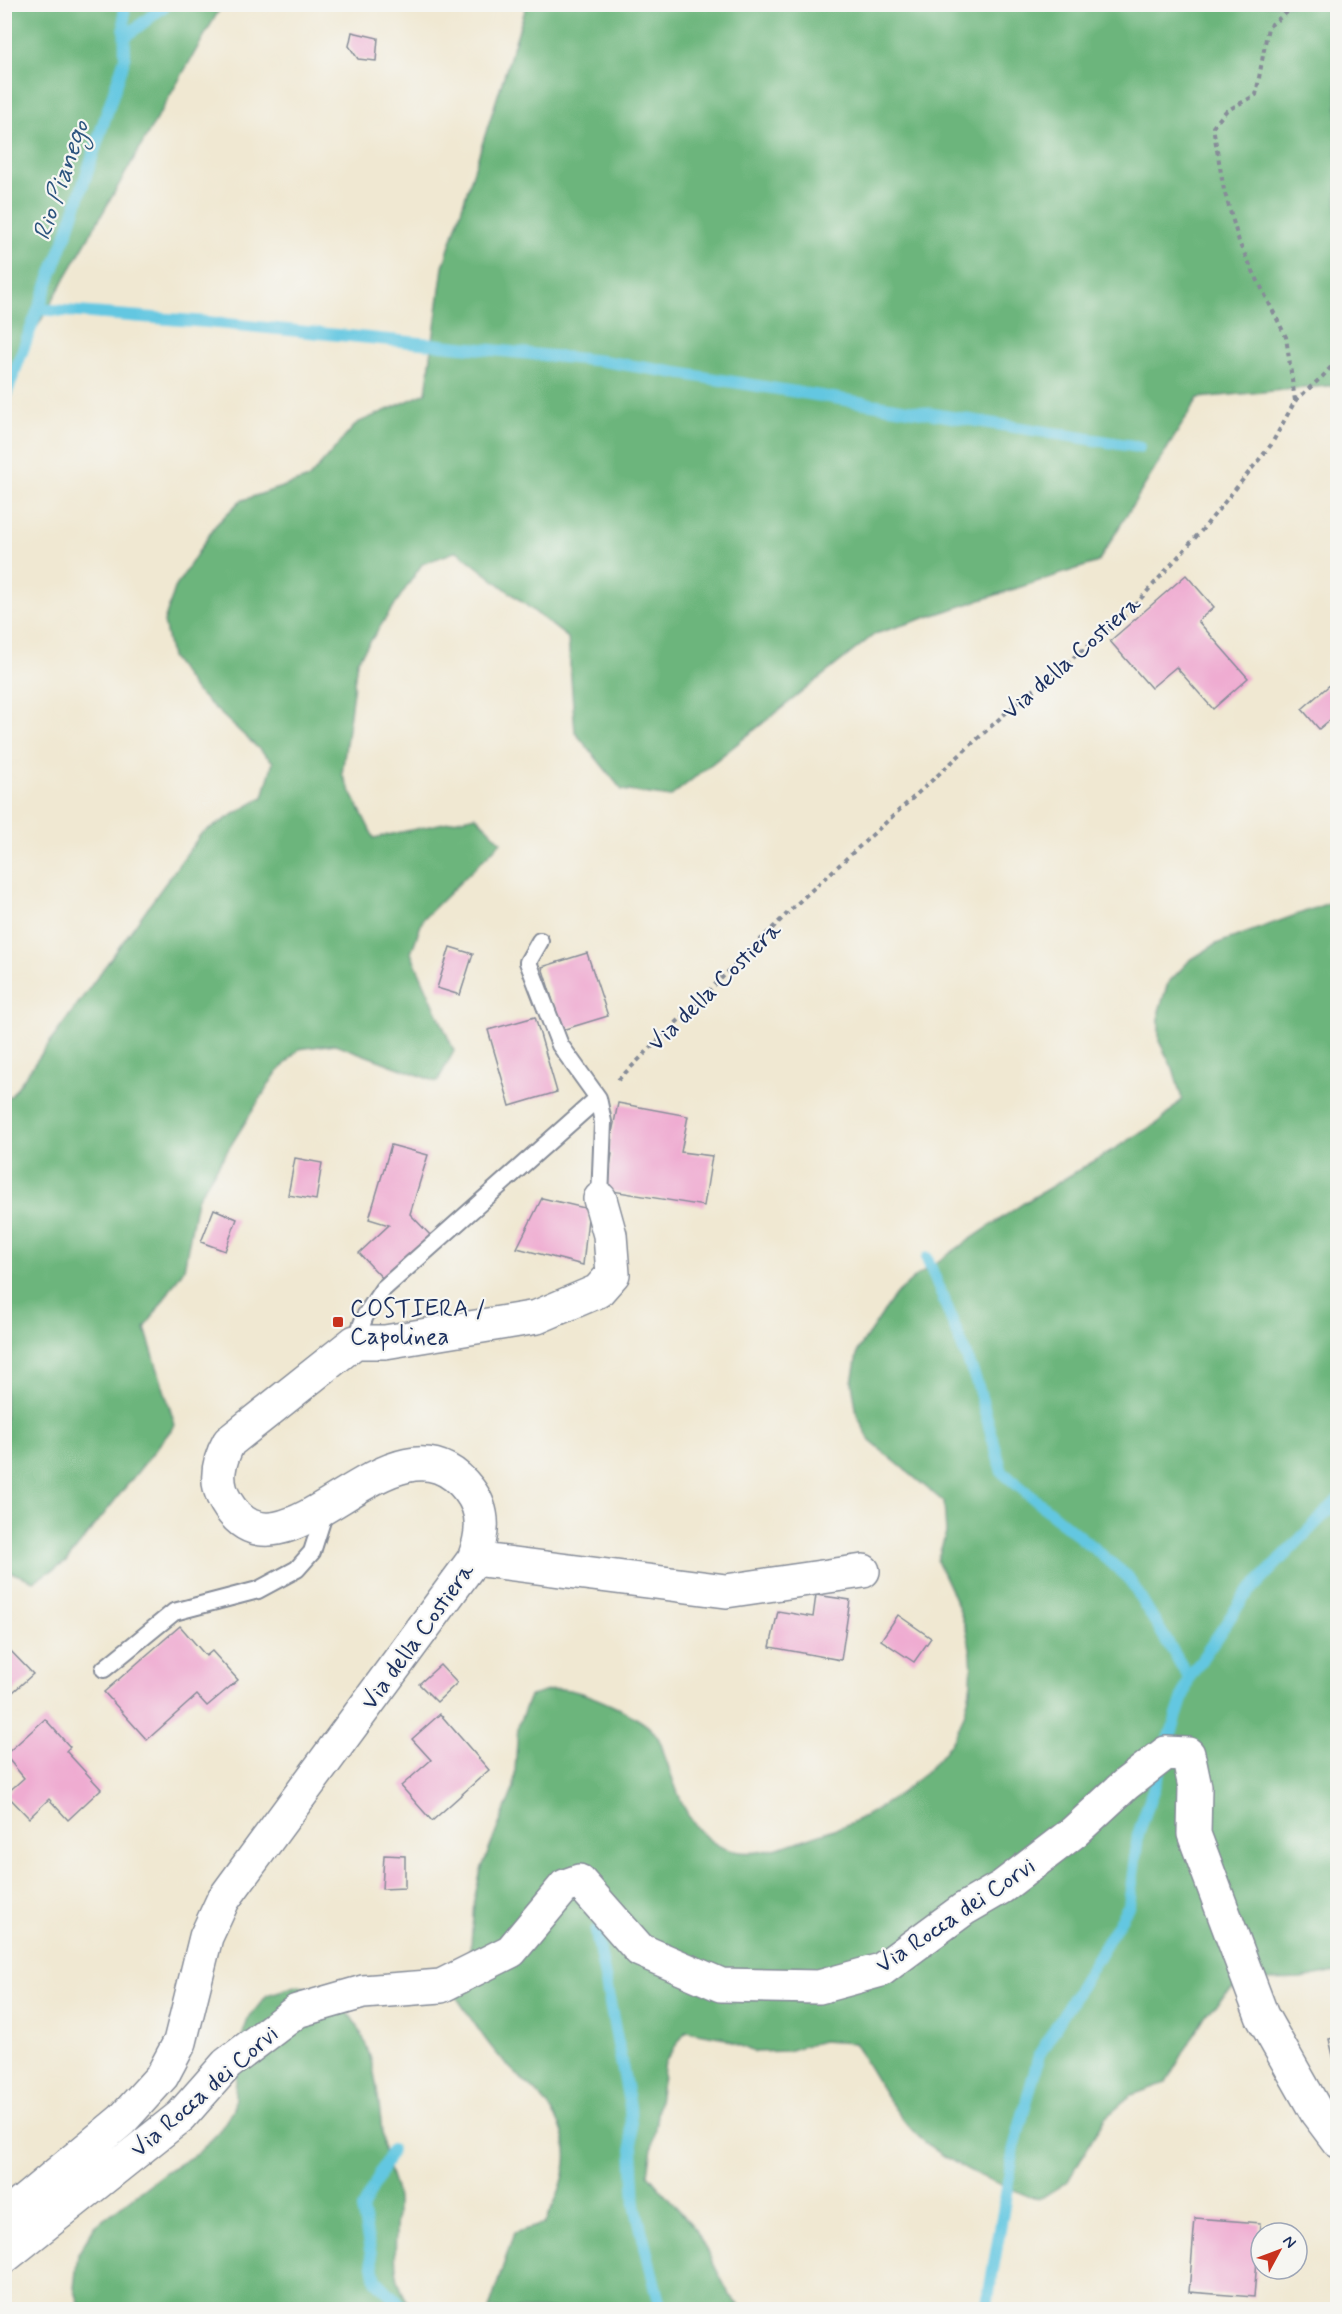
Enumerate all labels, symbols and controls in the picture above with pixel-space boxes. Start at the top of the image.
water label: Rio Pianego [26,115,100,246]
street label: Via della Costiera [996,589,1148,727]
street label: Via della Costiera [642,915,789,1059]
place label: COSTIERA / Capolinea [350,1294,486,1353]
marker: COSTIERA / Capolinea [331,1315,345,1329]
street label: Via della Costiera [354,1557,482,1717]
street label: Via Rocca dei Corvi [870,1851,1042,1981]
street label: Via Rocca dei Corvi [124,2019,286,2165]
north arrow [1249,2221,1309,2281]
text: N [1278,2231,1301,2253]

